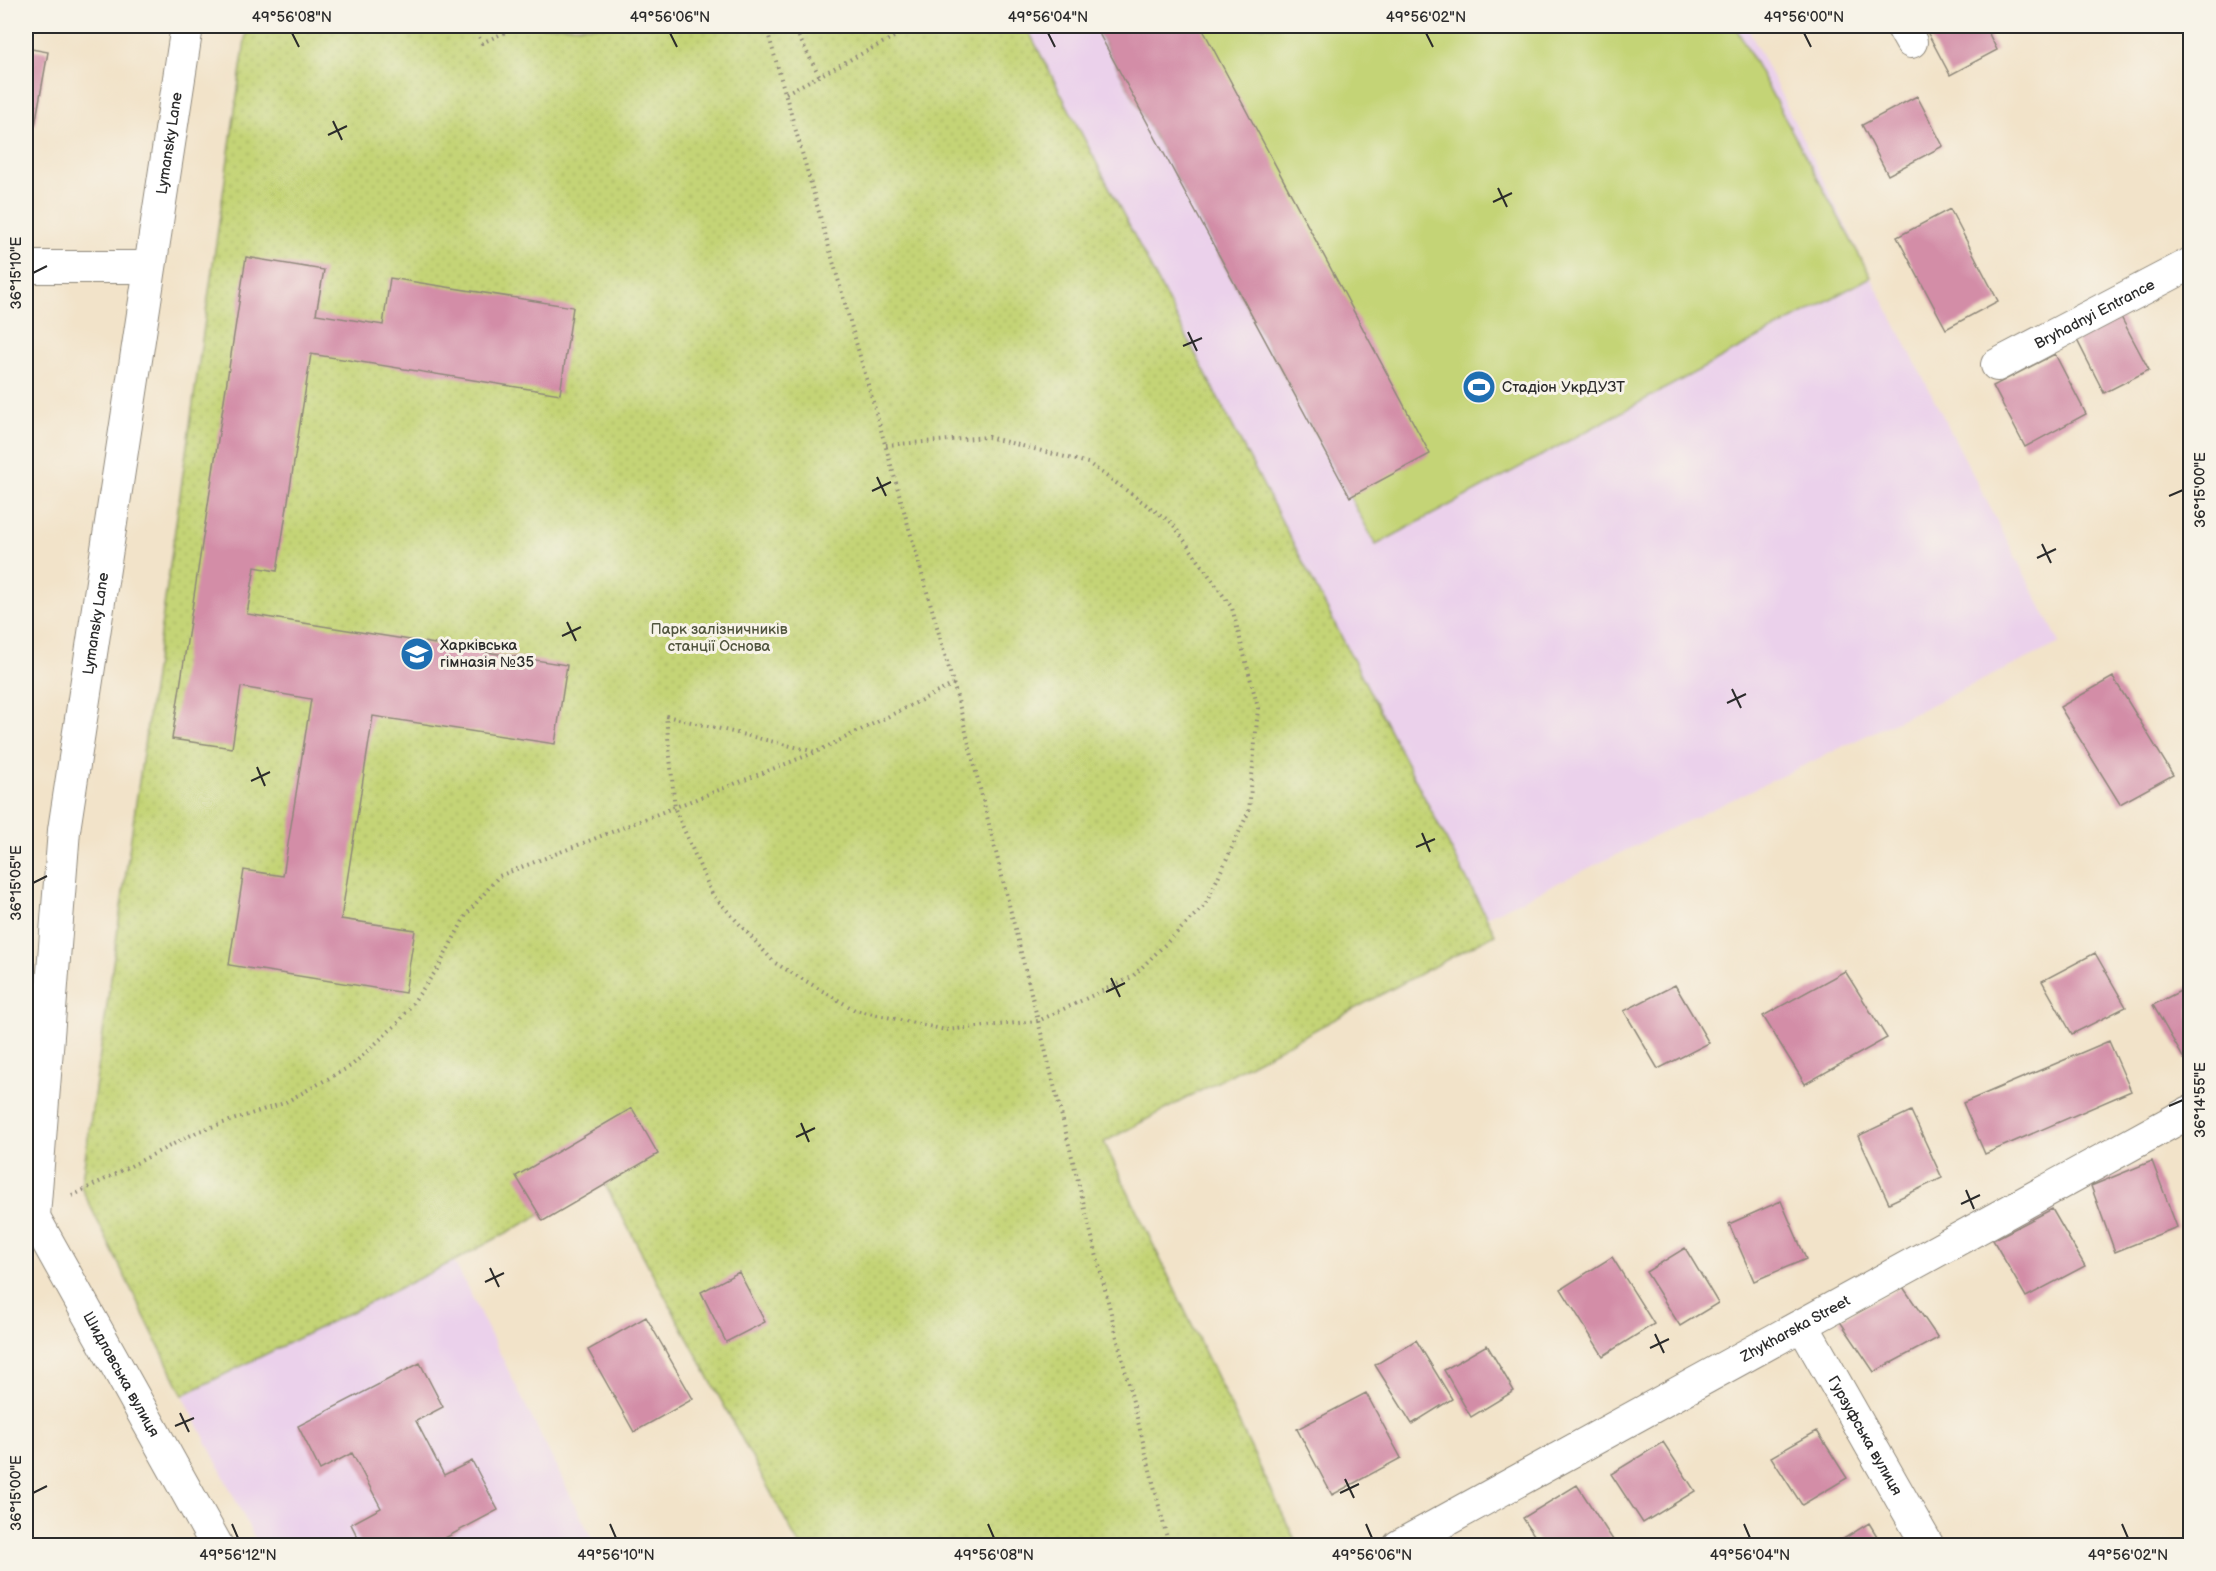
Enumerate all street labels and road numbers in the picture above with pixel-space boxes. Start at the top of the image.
street label: Lymansky Lane [152,91,187,196]
street label: Bryhadnyi Entrance [2031,275,2158,354]
street label: Lymansky Lane [79,571,113,676]
street label: Zhykharska Street [1737,1291,1854,1367]
street label: Шидловська вулиця [78,1308,163,1441]
street label: Гурзуфська вулиця [1823,1373,1906,1499]

